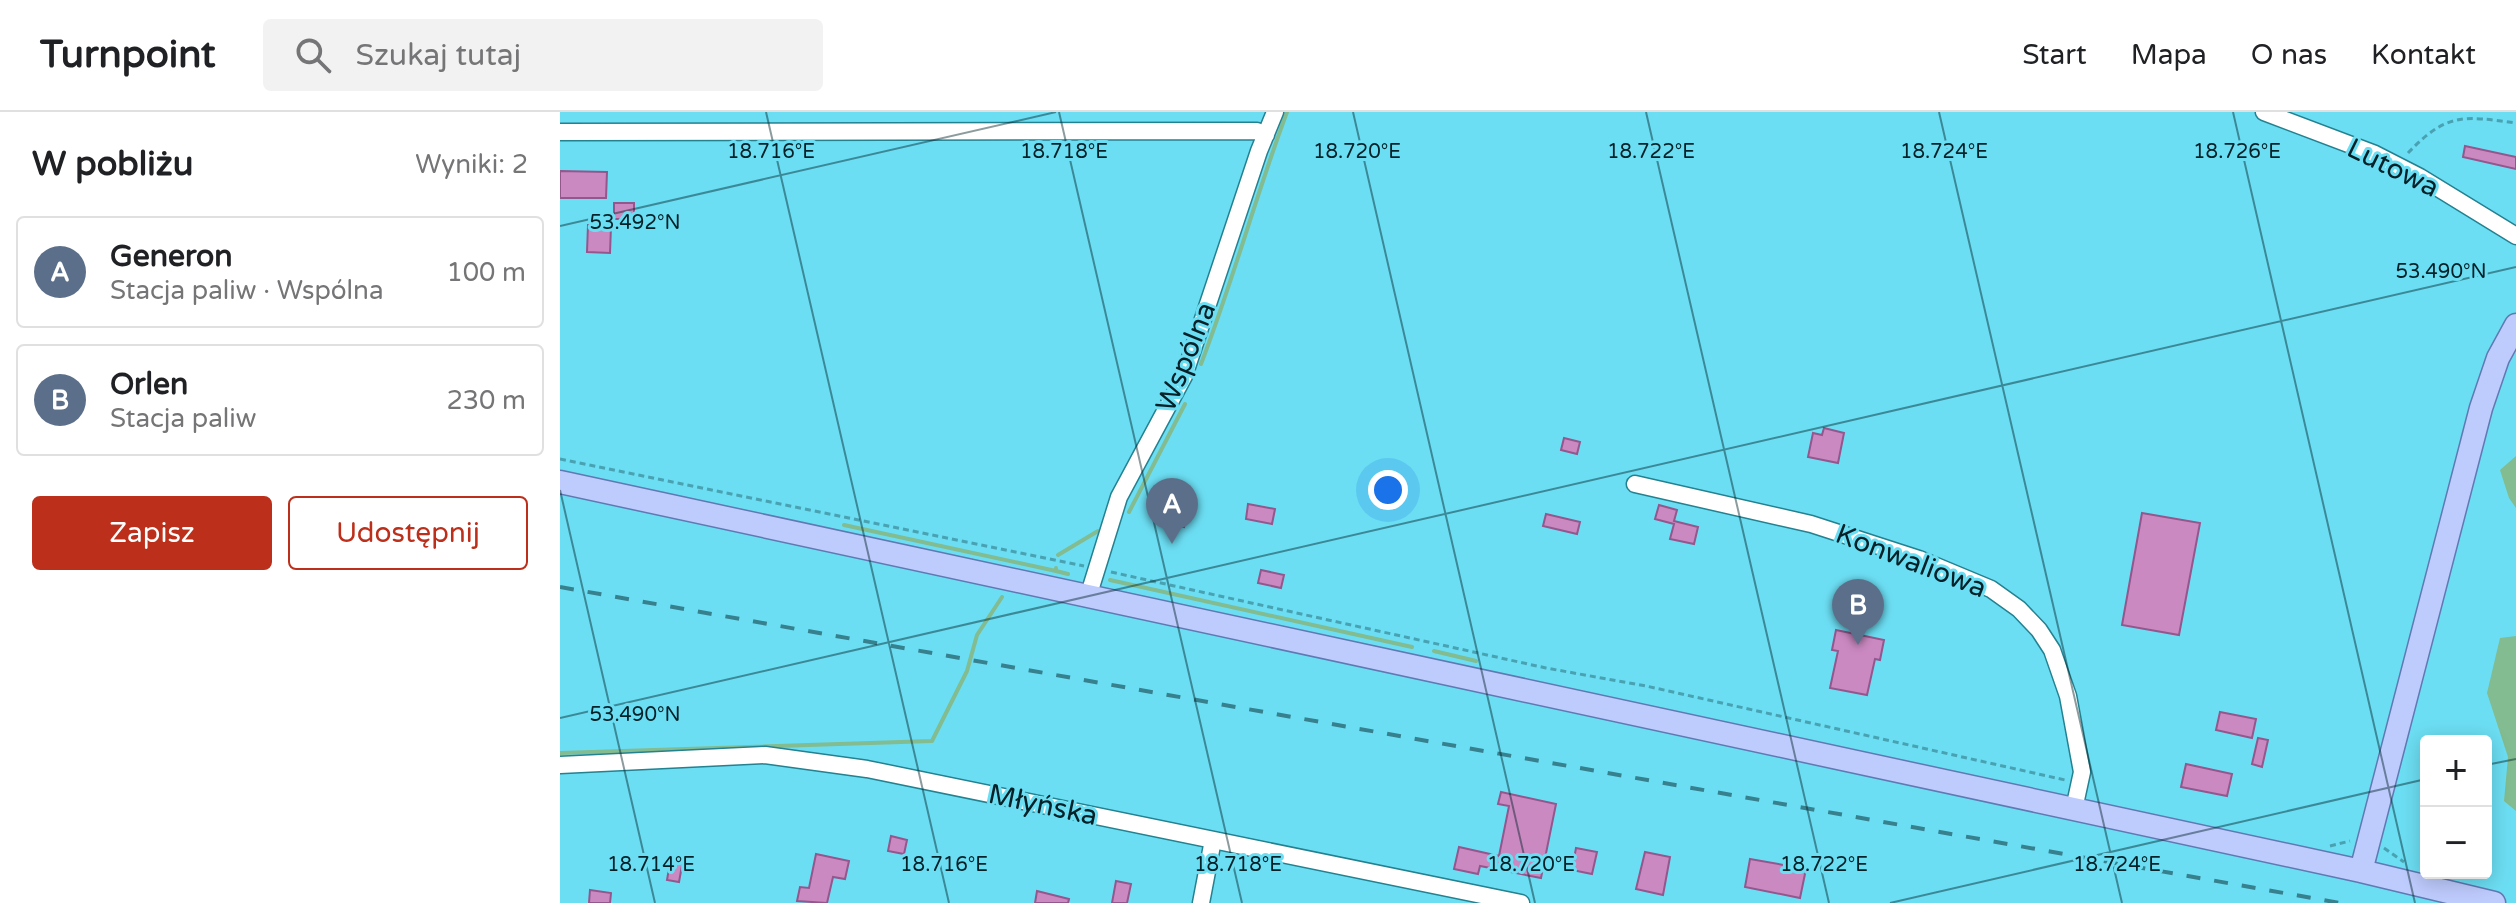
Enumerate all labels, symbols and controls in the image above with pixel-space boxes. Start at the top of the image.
search box [263,19,823,91]
text: Turnpoint [40,32,215,78]
icon: search [291,33,335,77]
text: Szukaj tutaj [355,37,521,74]
text: Start [2022,38,2087,72]
text: Mapa [2131,38,2207,72]
text: O nas [2251,38,2327,72]
text: Kontakt [2371,38,2476,72]
street label: Lutowa [2341,131,2445,205]
text: 18.716°E [727,140,815,164]
text: 18.718°E [1020,140,1108,164]
text: 18.720°E [1313,140,1401,164]
text: 18.722°E [1607,140,1695,164]
text: 18.724°E [1900,140,1988,164]
text: 18.726°E [2193,140,2281,164]
text: W pobliżu [32,144,193,185]
text: Wyniki: 2 [415,149,528,180]
text: 53.492°N [589,211,681,235]
text: Generon [110,238,233,275]
text: A [50,257,70,288]
text: 100 m [446,257,526,288]
text: 53.490°N [2395,260,2487,284]
text: Stacja paliw · Wspólna [110,275,384,306]
street label: Wspólna [1149,297,1223,417]
text: Orlen [110,366,188,403]
text: B [51,385,69,416]
text: 230 m [446,385,526,416]
text: Stacja paliw [110,403,256,434]
your location [1368,470,1408,510]
pin: A [1146,478,1198,544]
button: Zapisz [32,496,272,570]
button: Udostępnij [288,496,528,570]
street label: Konwaliowa [1831,517,1991,605]
pin: B [1832,579,1884,645]
text: 53.490°N [589,703,681,727]
map controls [2420,735,2492,879]
button: + [2420,735,2492,807]
street label: Młyńska [985,777,1101,833]
button: − [2420,807,2492,879]
text: 18.714°E [607,853,695,877]
text: 18.716°E [900,853,988,877]
text: 18.718°E [1194,853,1282,877]
text: 18.720°E [1487,853,1575,877]
text: 18.722°E [1780,853,1868,877]
text: 18.724°E [2073,853,2161,877]

